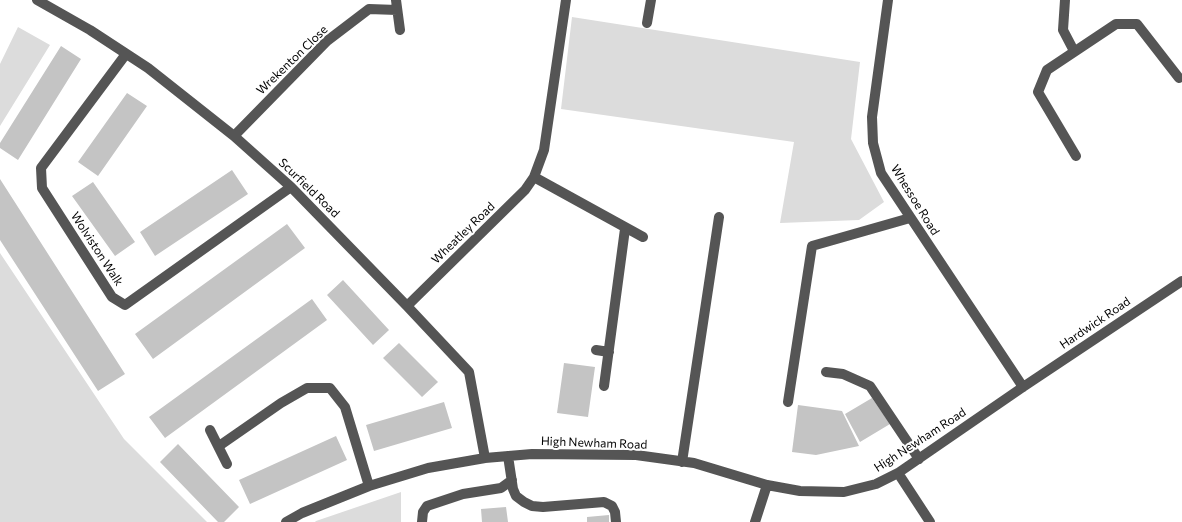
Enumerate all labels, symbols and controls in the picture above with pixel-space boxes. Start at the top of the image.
street label: Wrekenton Close [253,22,331,98]
street label: Scurfield Road [276,155,342,221]
street label: Whessoe Road [888,162,942,238]
street label: Wheatley Road [428,199,498,267]
street label: Wolviston Walk [68,209,126,289]
street label: Hardwick Road [1057,294,1133,352]
street label: High Newham Road [871,405,969,475]
street label: High Newham Road [541,434,647,452]

